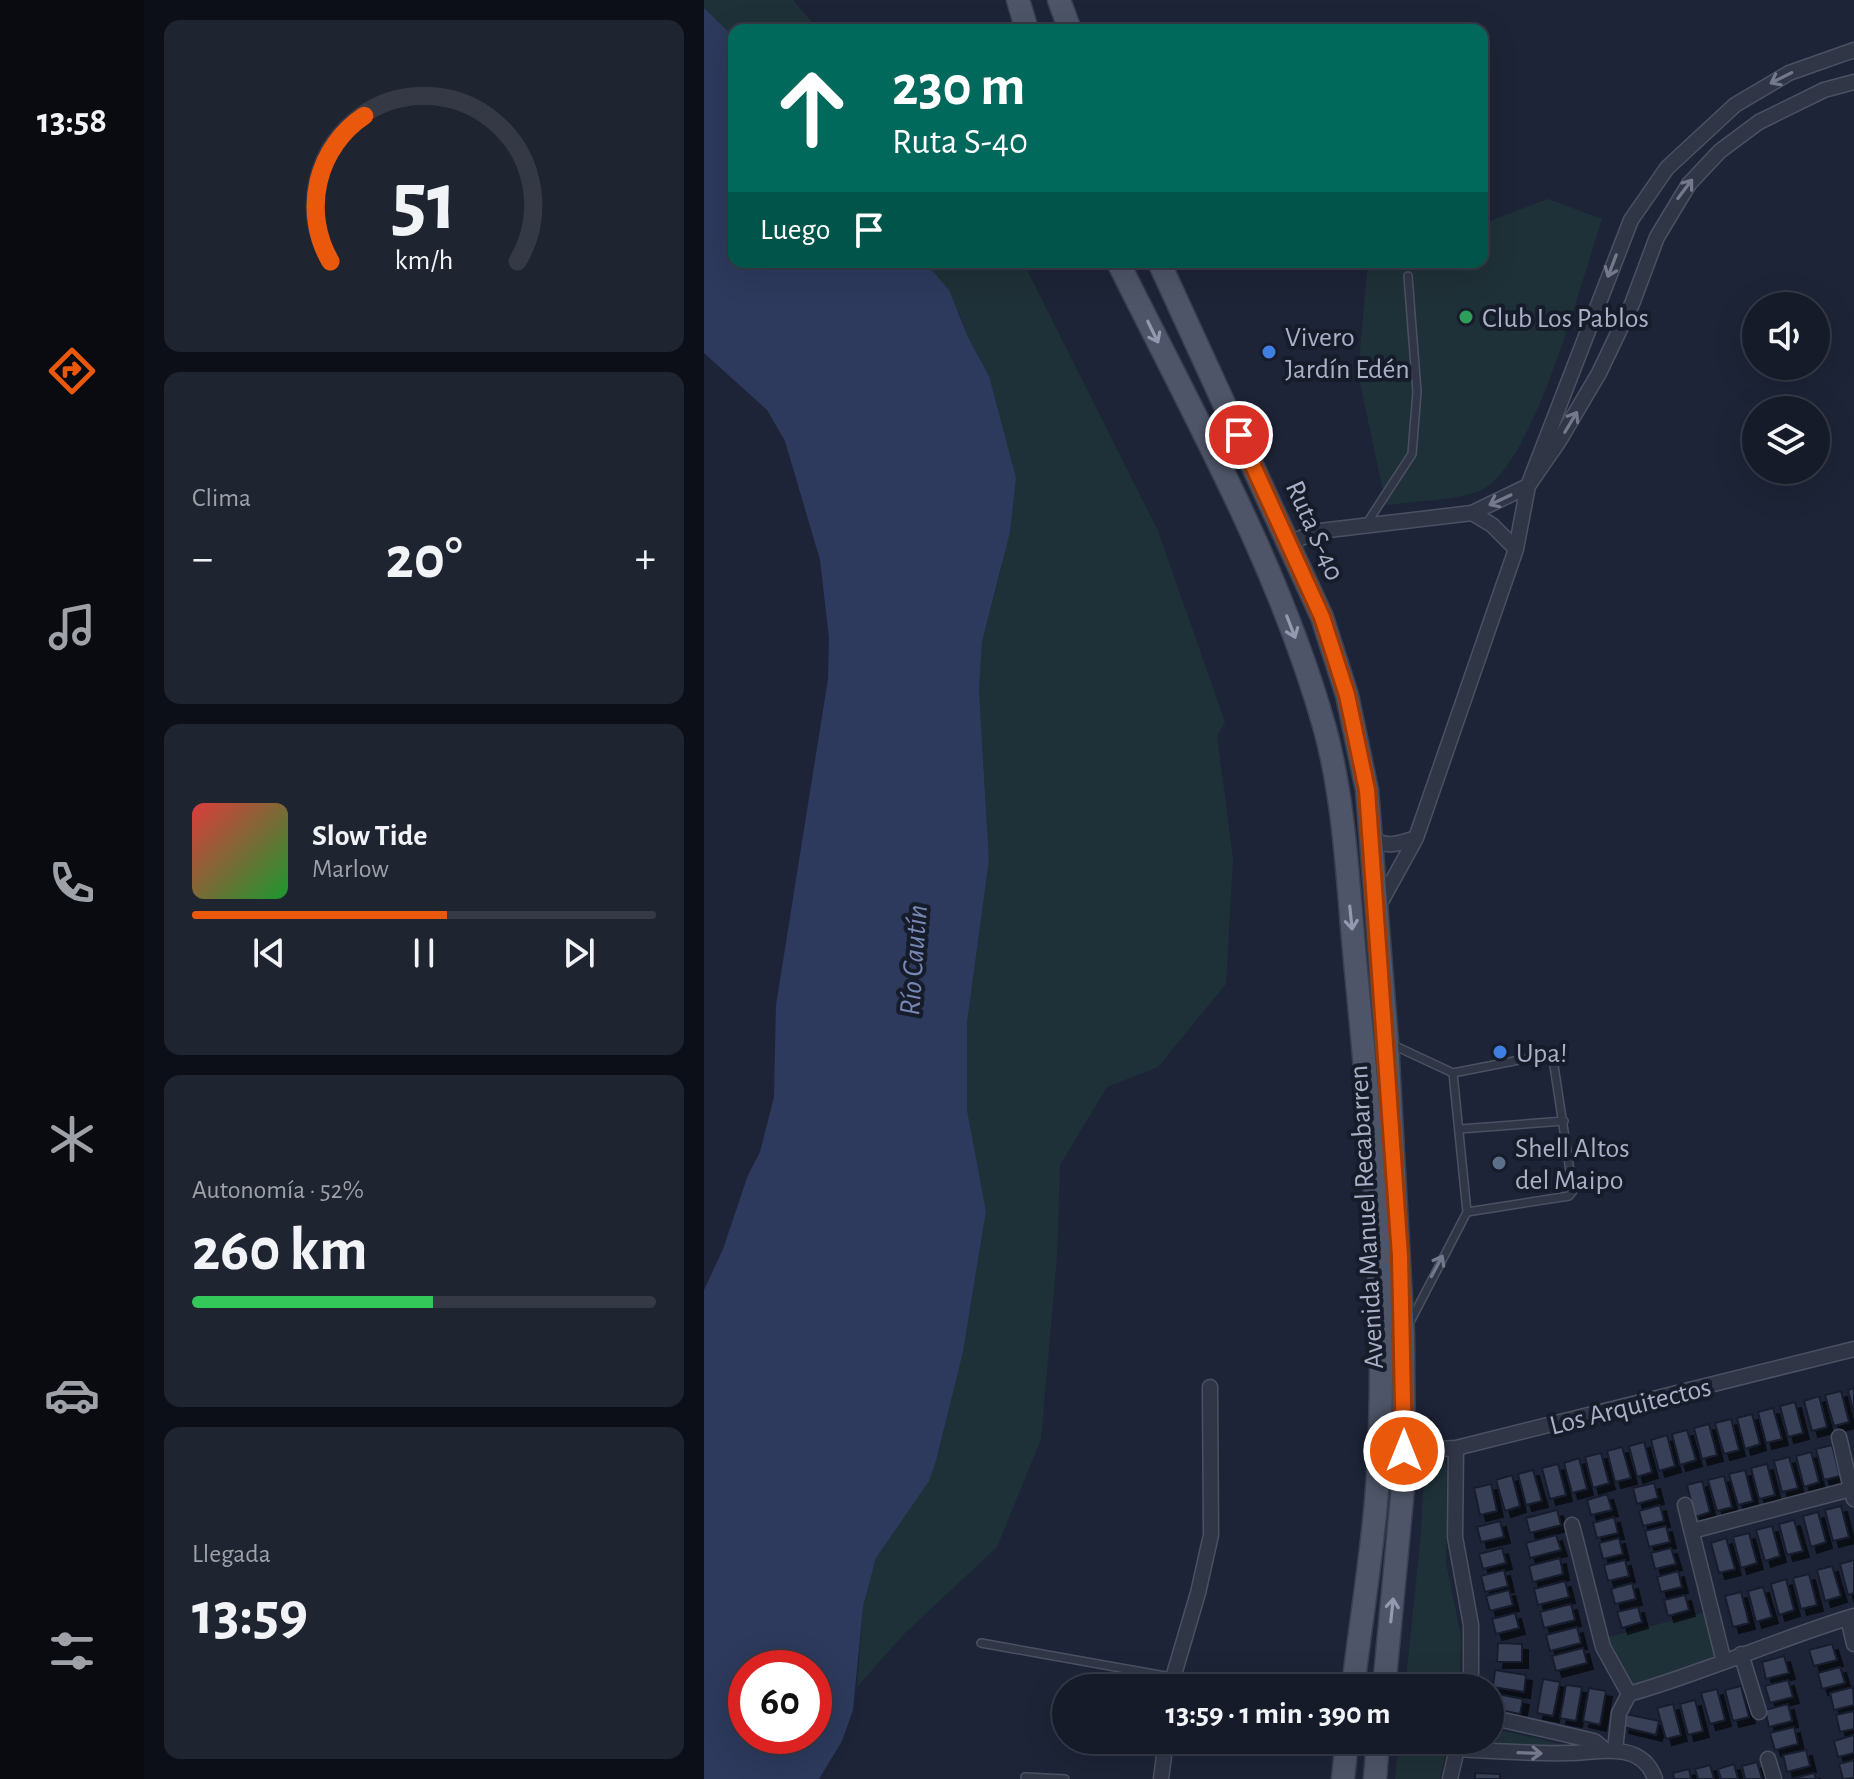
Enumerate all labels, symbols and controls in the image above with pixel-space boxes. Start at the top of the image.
icon: ahead [760,56,864,160]
text: 230 m [892,59,1025,115]
one-way arrow [1770,70,1794,86]
text: 13:58 [37,103,107,139]
text: Ruta S-40 [892,124,1028,160]
text: 51 [391,160,457,244]
one-way arrow [1677,179,1694,200]
icon: arrive [847,208,891,252]
text: Luego [760,215,831,245]
text: km/h [395,246,453,275]
one-way arrow [1604,253,1619,278]
map controls [1742,292,1830,484]
button: sound [1742,292,1830,380]
place label: Club Los Pablos [1482,305,1649,333]
marker: Club Los Pablos [1457,308,1475,326]
one-way arrow [1146,320,1161,343]
place label: Vivero Jardín Edén [1285,324,1410,384]
icon: directions [44,343,100,399]
marker: Vivero Jardín Edén [1260,343,1278,361]
button: layers [1742,396,1830,484]
pin [1205,401,1273,469]
one-way arrow [1564,411,1580,434]
icon: arrive [1217,413,1261,457]
street label: Ruta S-40 [1280,477,1348,585]
text: Clima [192,485,251,511]
one-way arrow [1488,492,1512,508]
text: 20° [385,529,463,589]
text: − [192,537,213,581]
text: + [635,537,656,581]
icon: music [44,599,100,655]
one-way arrow [1285,614,1300,639]
text: Slow Tide [312,821,427,851]
icon: phone [44,855,100,911]
text: Marlow [312,856,389,882]
water label: Río Cautín [895,903,933,1017]
one-way arrow [1344,905,1359,931]
icon: previous [247,931,291,975]
icon: pause [402,931,446,975]
icon: next [557,931,601,975]
place label: Upa! [1516,1040,1567,1068]
marker: Upa! [1491,1043,1509,1061]
street label: Avenida Manuel Recabarren [1345,1064,1389,1370]
icon: climate [44,1111,100,1167]
place label: Shell Altos del Maipo [1515,1135,1630,1195]
marker: Shell Altos del Maipo [1490,1154,1508,1172]
text: Autonomía · 52% [192,1177,364,1203]
text: 260 km [192,1221,368,1281]
one-way arrow [1430,1255,1446,1279]
icon: car [44,1367,100,1423]
street label: Los Arquitectos [1547,1373,1714,1440]
position arrow [1362,1409,1446,1493]
text: Llegada [192,1541,271,1567]
text: 13:59 [192,1585,308,1645]
one-way arrow [1385,1598,1400,1624]
icon: filters [44,1623,100,1679]
speed limit sign: 60 [728,1650,832,1754]
text: 13:59 · 1 min · 390 m [1166,1699,1390,1729]
one-way arrow [1516,1746,1543,1761]

